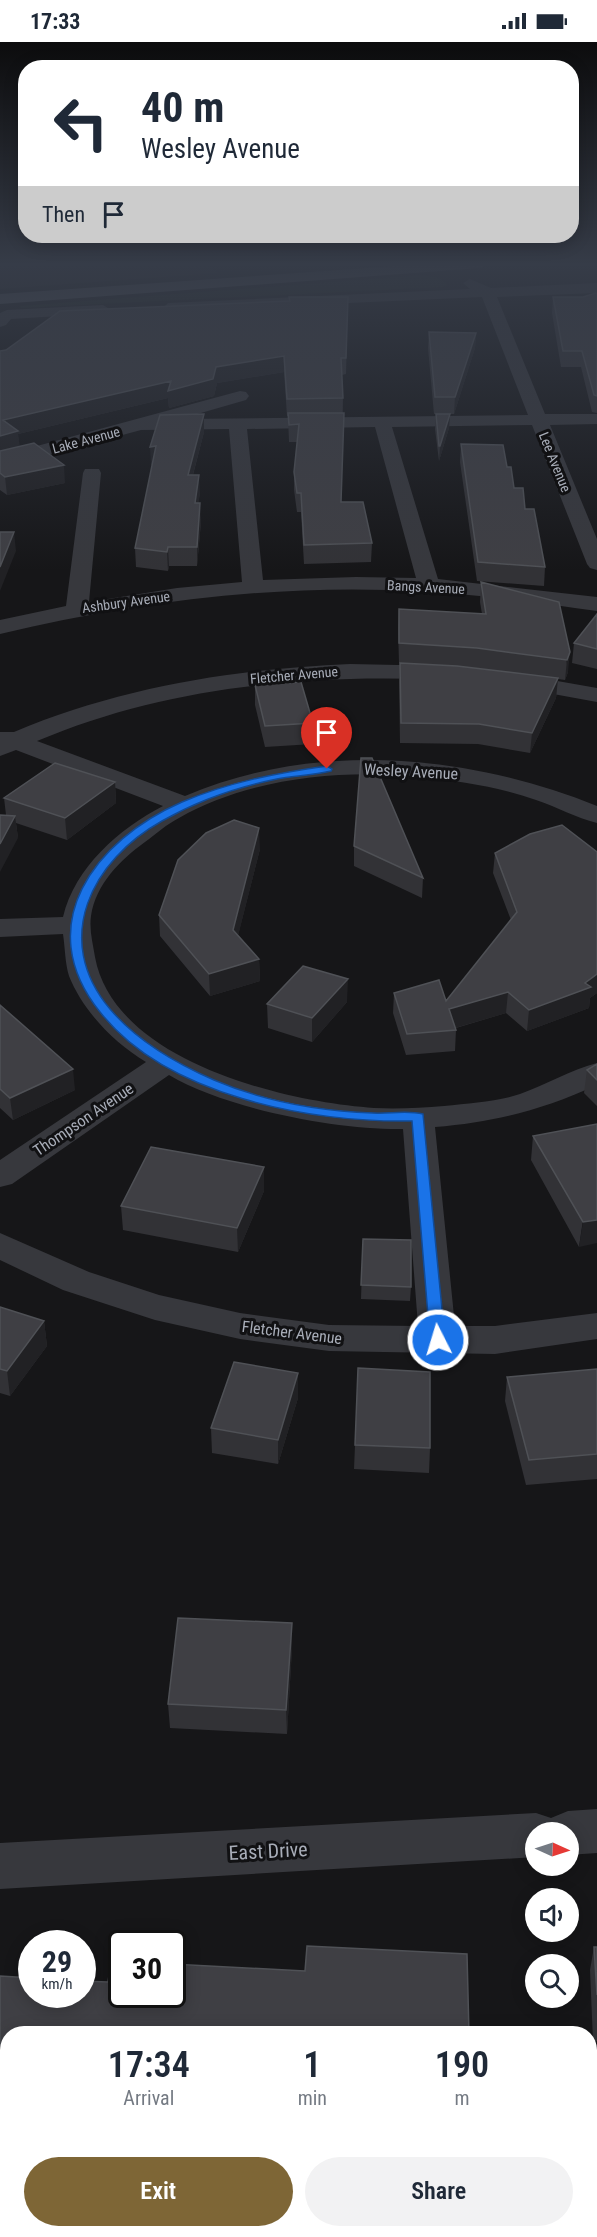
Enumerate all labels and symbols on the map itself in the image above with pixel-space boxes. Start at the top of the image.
street label: Lake Avenue [50,423,122,457]
street label: Lee Avenue [536,430,574,495]
street label: Bangs Avenue [387,577,466,597]
street label: Ashbury Avenue [81,588,171,616]
street label: Fletcher Avenue [249,663,339,687]
pin [301,707,352,769]
street label: Wesley Avenue [363,760,459,783]
street label: Thompson Avenue [30,1079,137,1160]
position arrow [406,1308,470,1372]
street label: Fletcher Avenue [241,1317,343,1348]
north arrow [525,1822,579,1876]
street label: East Drive [228,1837,308,1865]
speed limit sign: 30 [108,1930,186,2008]

